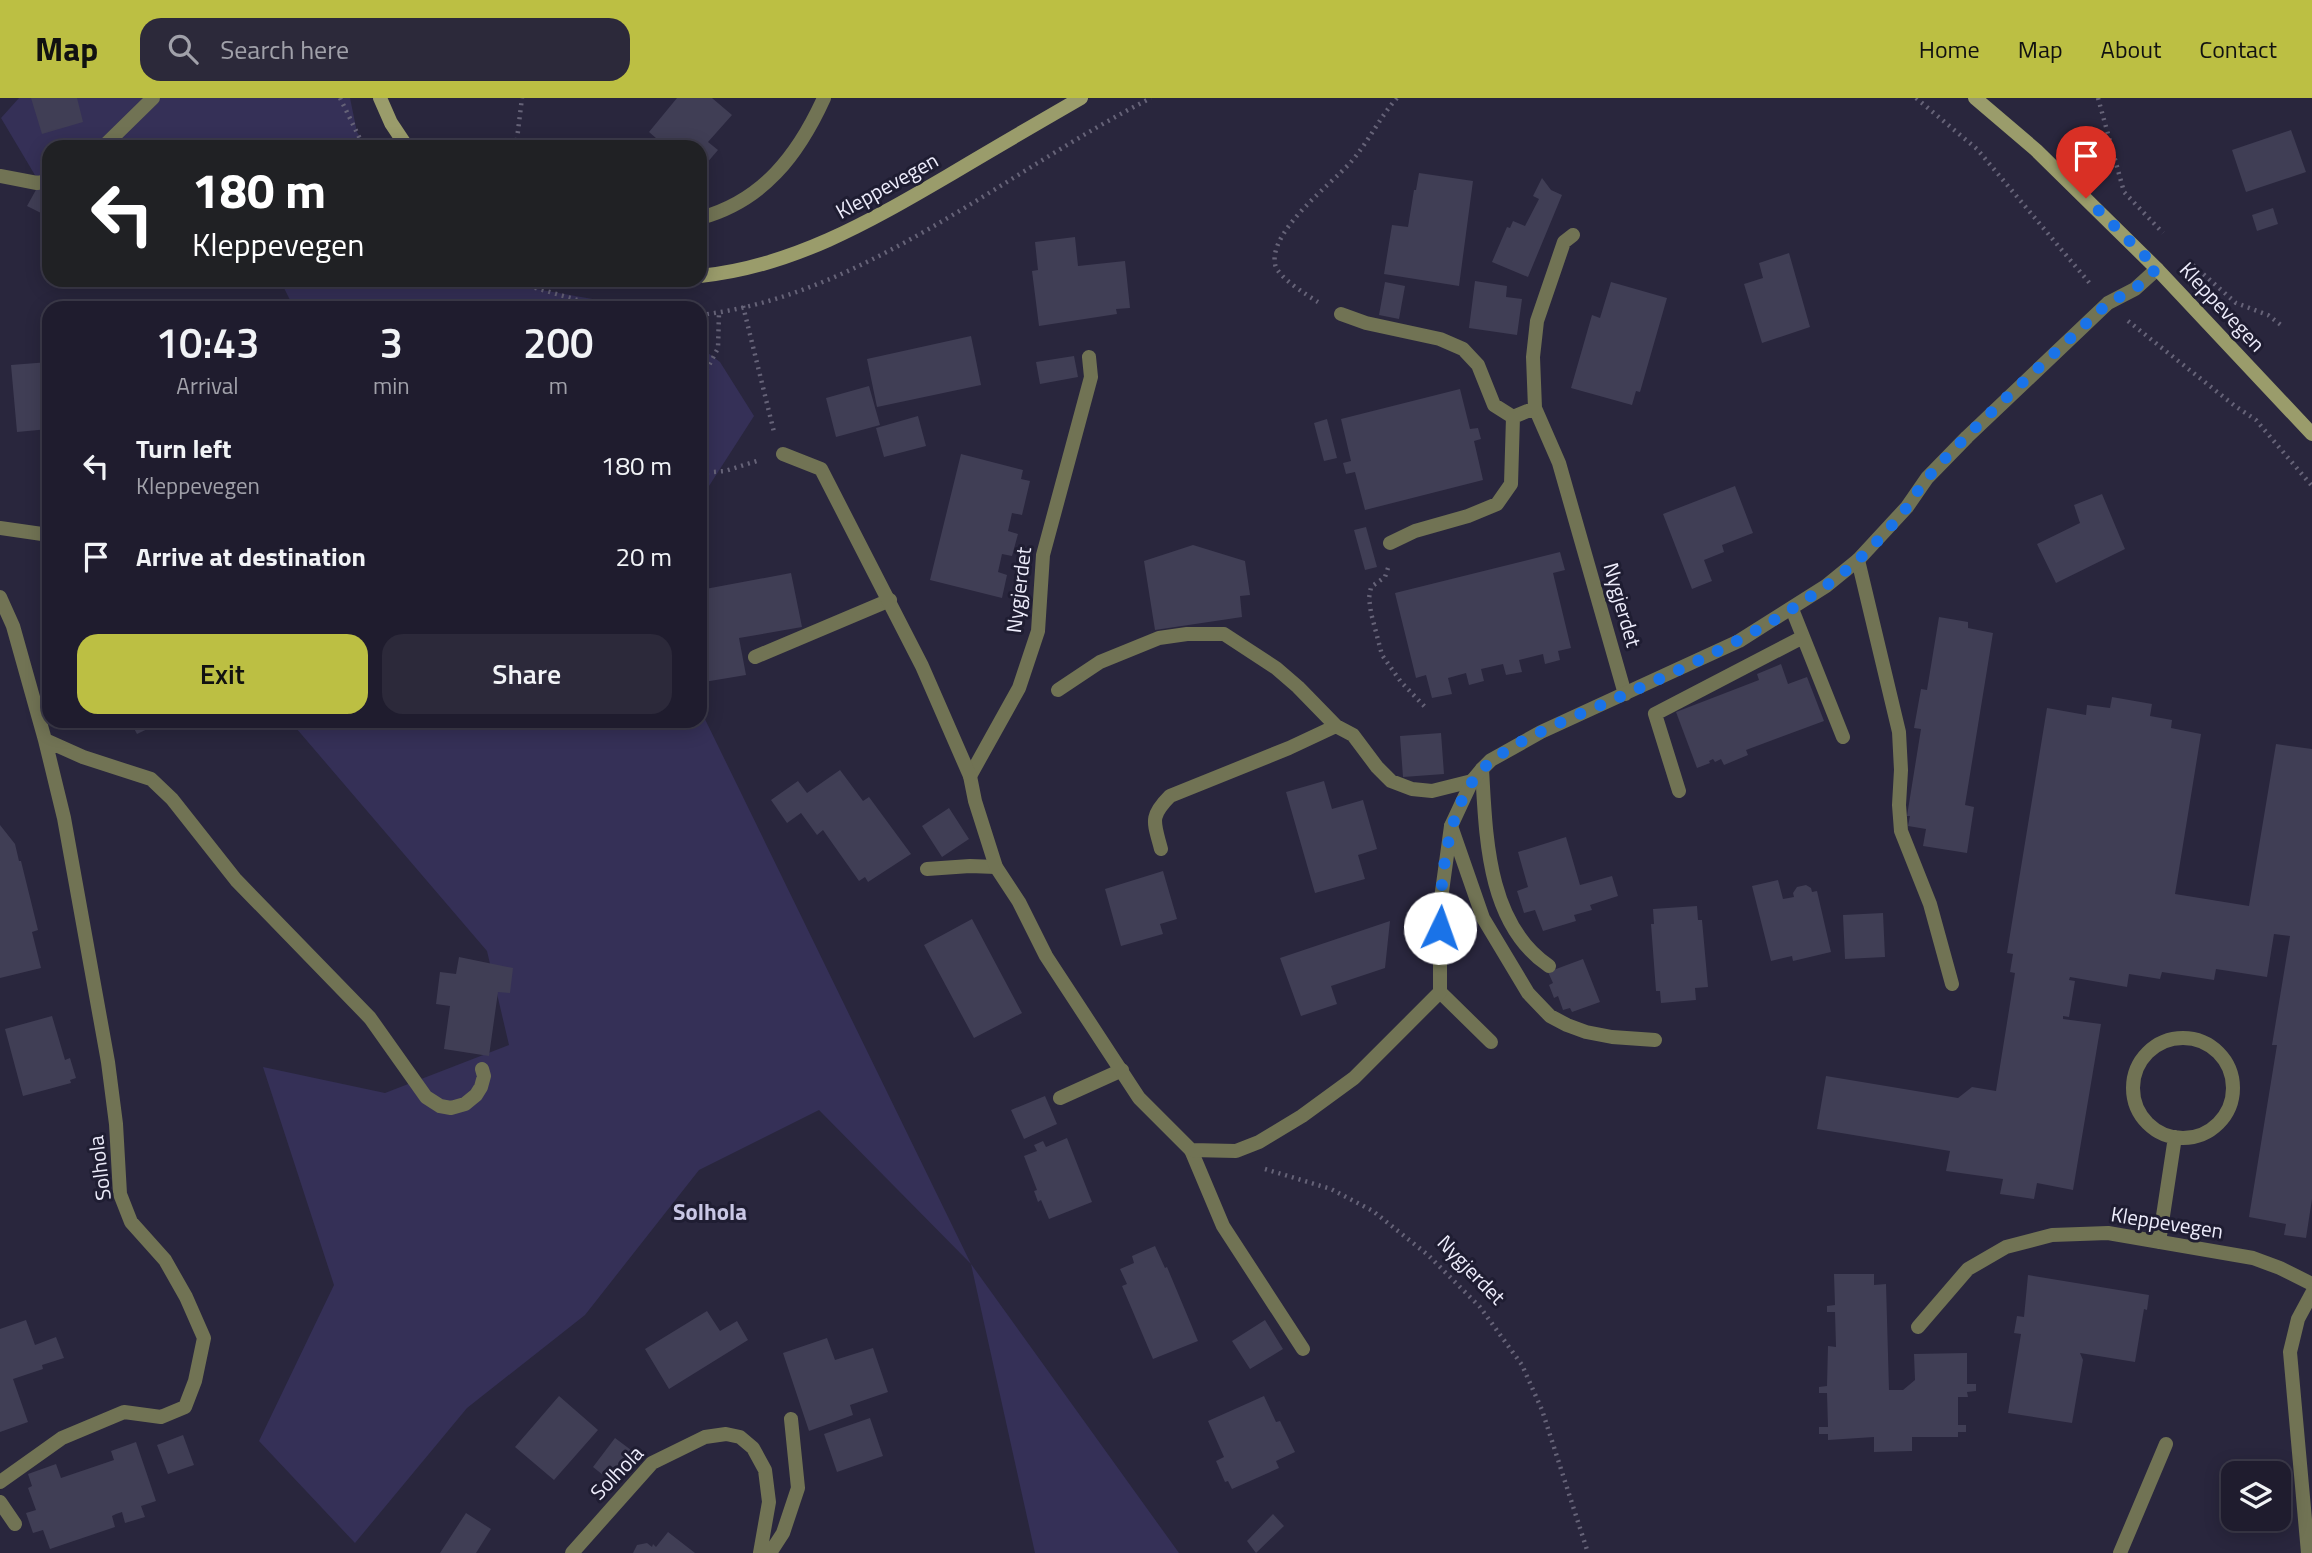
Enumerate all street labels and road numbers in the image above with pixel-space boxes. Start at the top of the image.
street label: Kleppevegen [829,144,944,227]
street label: Kleppevegen [2172,254,2273,359]
street label: Nygjerdet [997,544,1039,635]
street label: Nygjerdet [1596,559,1650,651]
street label: Solhola [79,1133,119,1202]
street label: Kleppevegen [2109,1197,2226,1247]
street label: Nygjerdet [1430,1227,1514,1312]
street label: Solhola [582,1437,651,1507]

